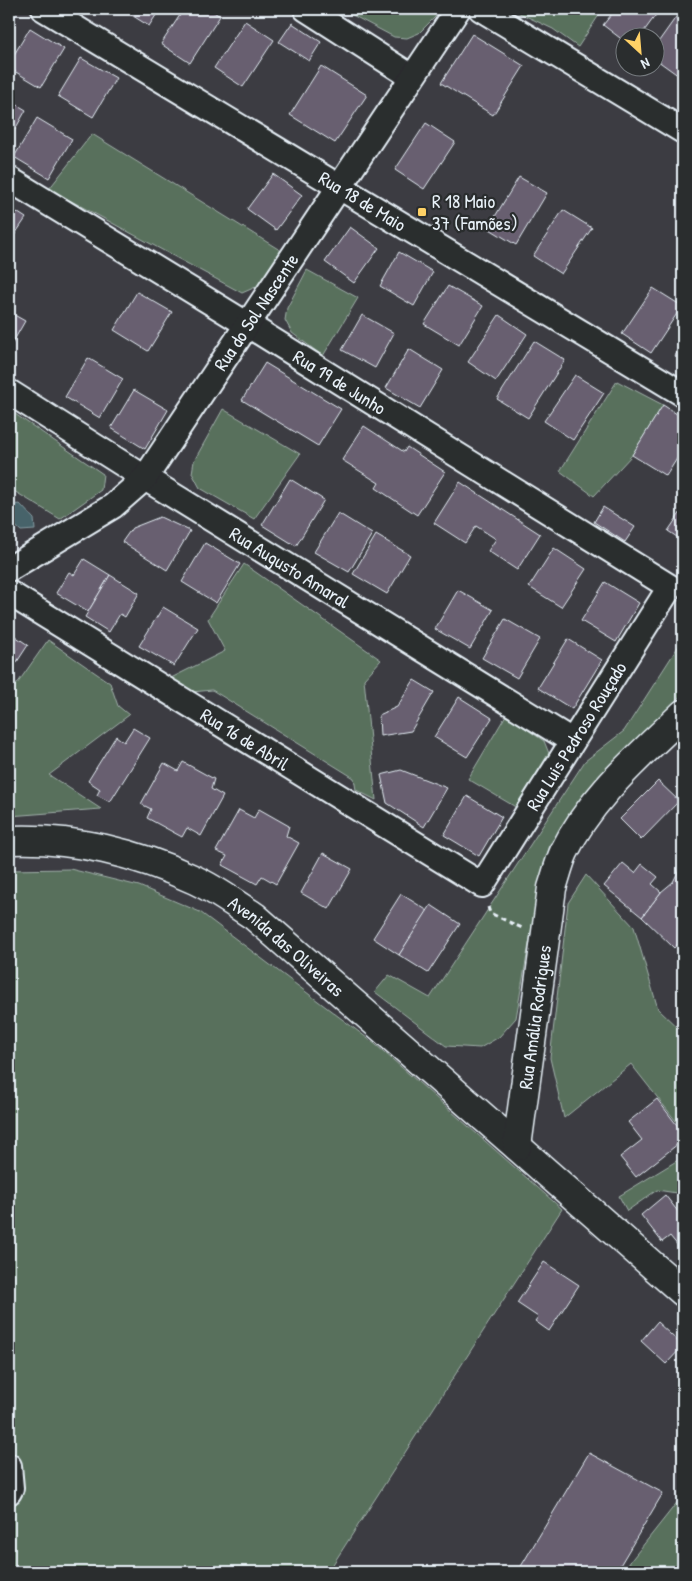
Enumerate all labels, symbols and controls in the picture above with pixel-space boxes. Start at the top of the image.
north arrow [614,28,664,78]
text: N [638,54,653,75]
street label: Rua 18 de Maio [314,165,411,237]
place label: R 18 Maio 37 (Famões) [432,188,518,236]
marker: R 18 Maio 37 (Famões) [416,206,428,218]
street label: Rua do Sol Nascente [207,248,305,375]
street label: Rua 19 de Junho [288,343,391,421]
street label: Rua Augusto Amaral [225,520,356,615]
street label: Rua Luis Pedroso Rouçado [520,656,632,815]
street label: Rua 16 de Abril [196,701,295,777]
street label: Avenida das Oliveiras [223,890,350,1002]
street label: Rua Amália Rodrigues [512,943,557,1091]

